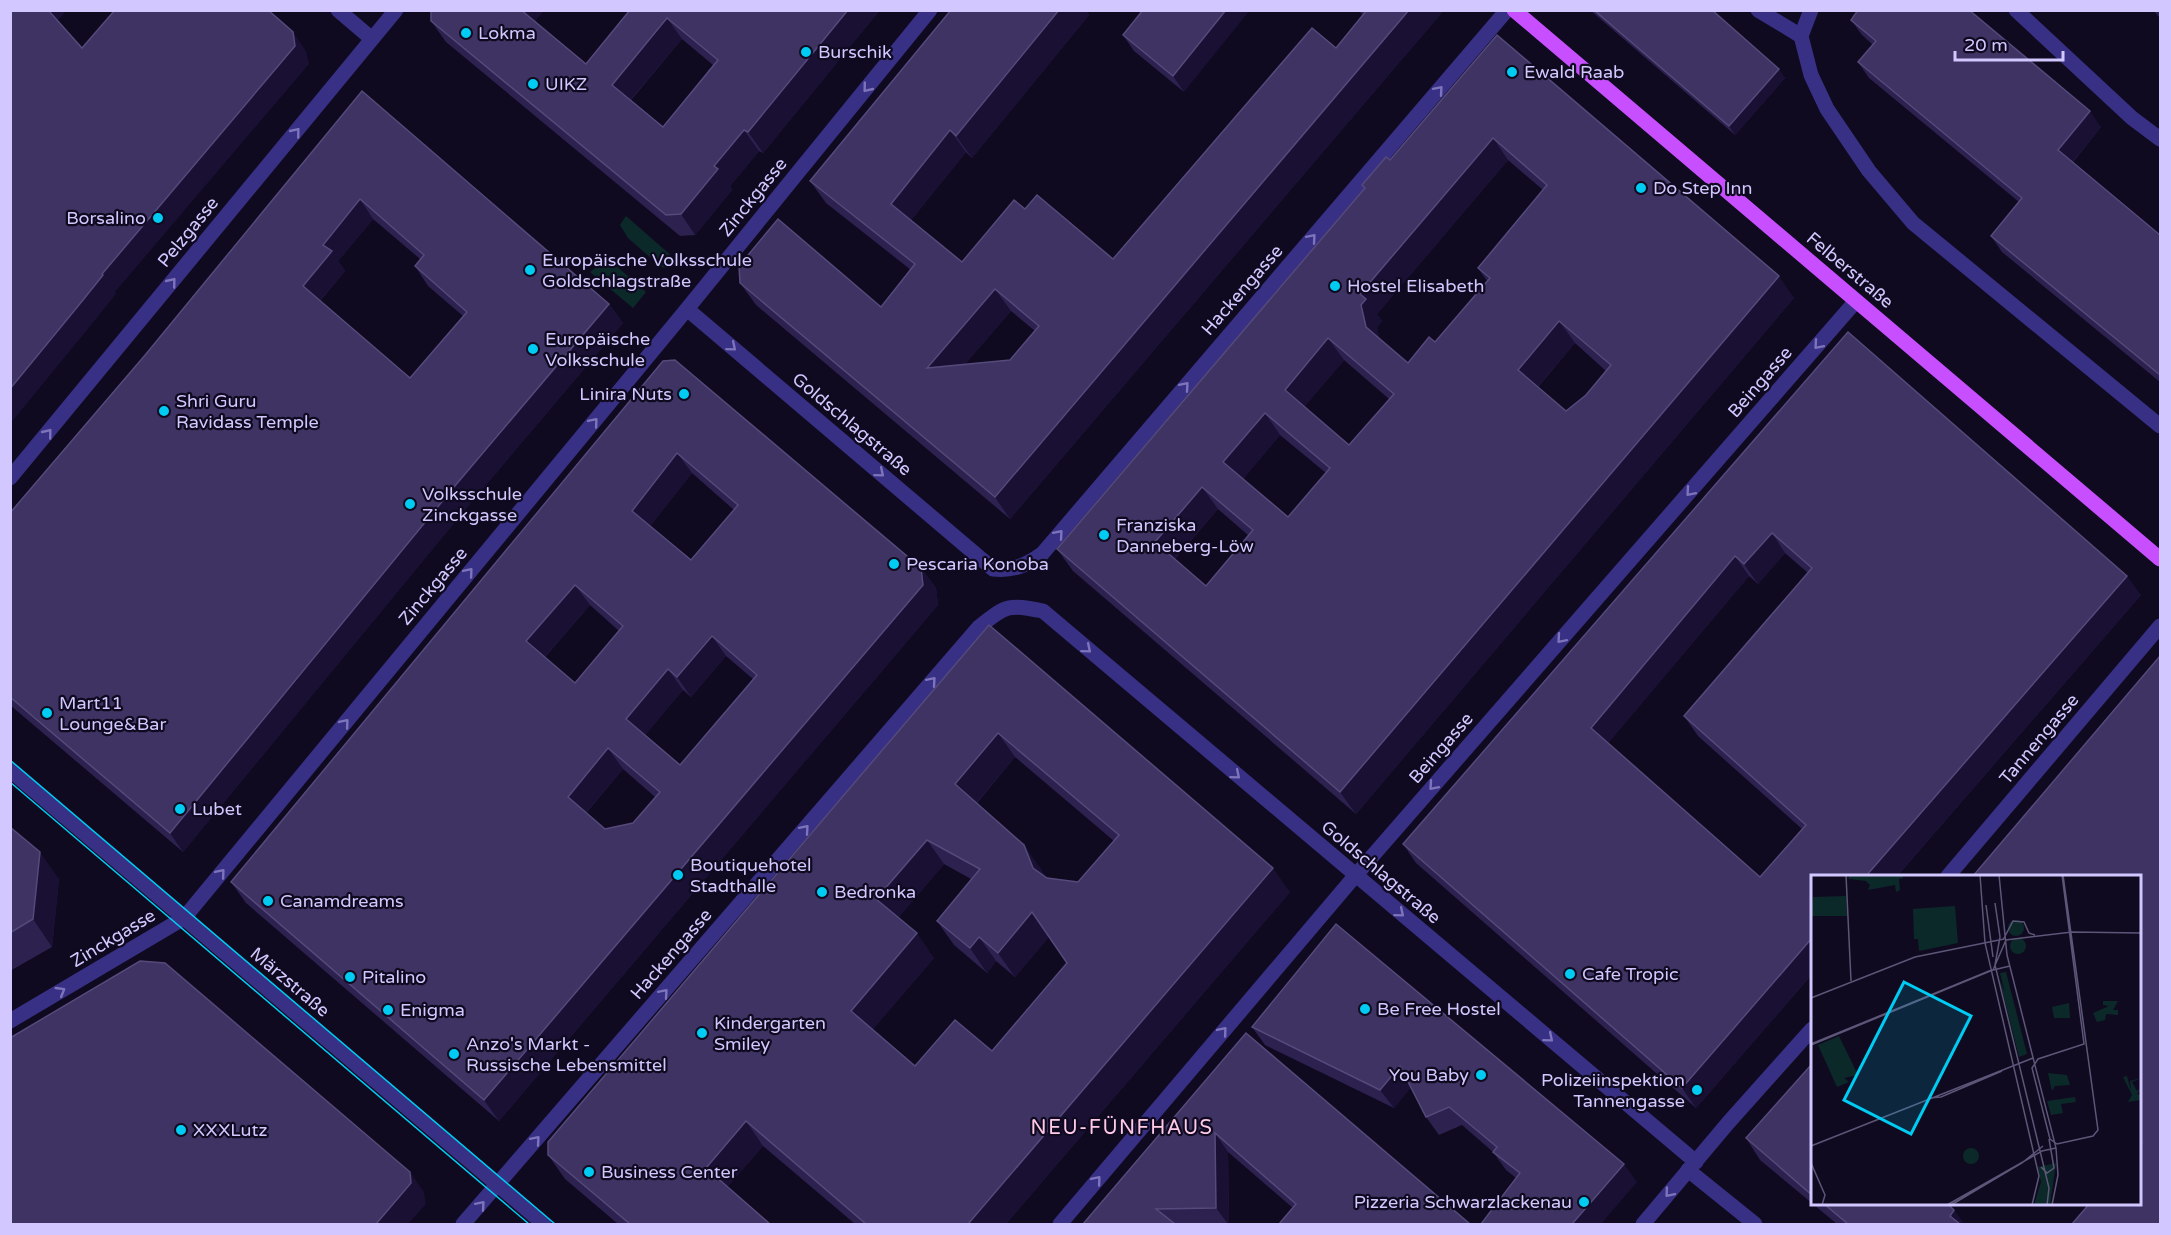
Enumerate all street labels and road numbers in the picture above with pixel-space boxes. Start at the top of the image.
street label: Zinckgasse [715,153,791,241]
street label: Pelzgasse [153,192,223,272]
street label: Felberstraße [1802,227,1898,313]
street label: Hackengasse [1197,240,1287,340]
street label: Beingasse [1723,342,1797,422]
street label: Goldschlagstraße [788,368,916,480]
street label: Zinckgasse [394,542,472,630]
street label: Tannengasse [1995,689,2083,789]
street label: Beingasse [1404,708,1478,788]
street label: Goldschlagstraße [1317,816,1445,928]
street label: Zinckgasse [67,904,159,972]
street label: Hackengasse [626,904,716,1004]
street label: Märzstraße [246,942,334,1022]

